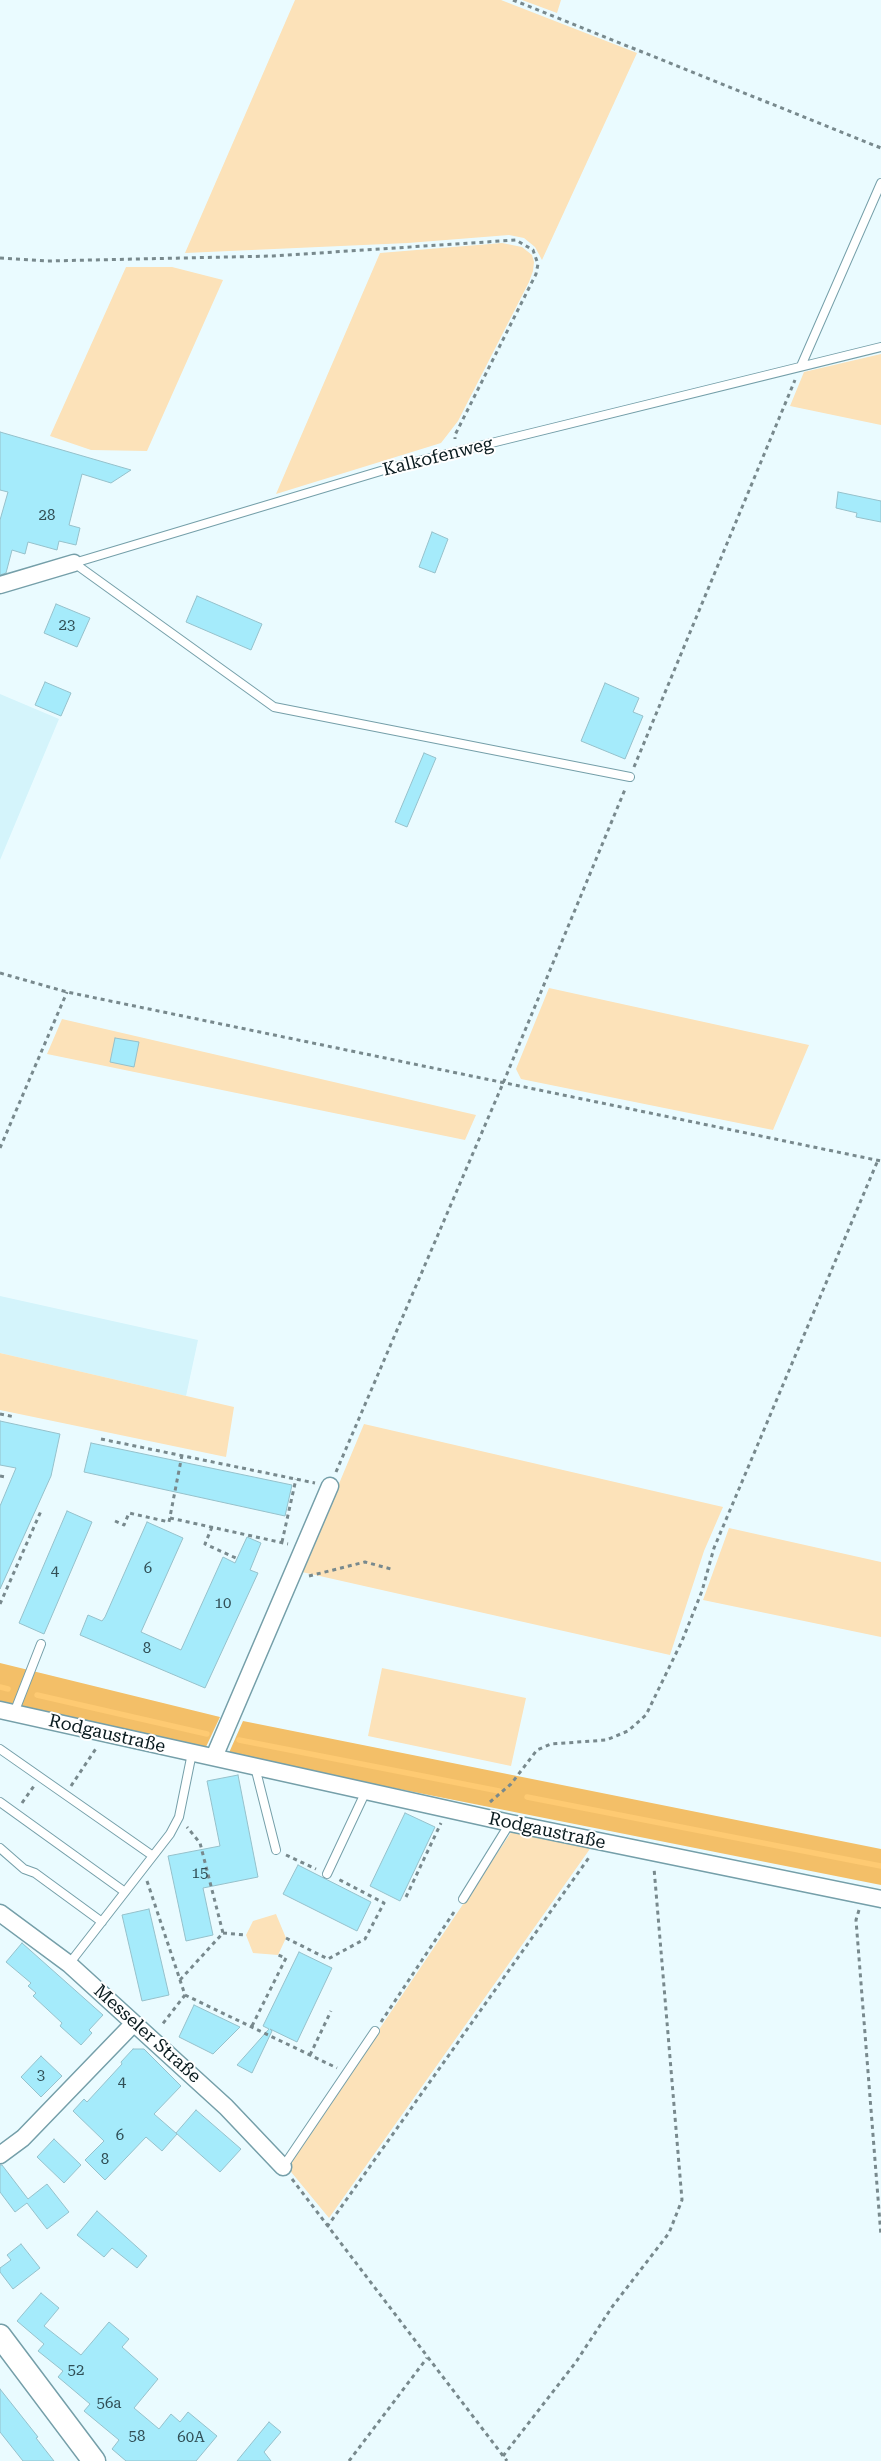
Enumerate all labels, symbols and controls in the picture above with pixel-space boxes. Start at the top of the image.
street label: Kalkofenweg [381,433,495,481]
house number: 28 [39,507,55,525]
house number: 23 [59,617,75,635]
house number: 6 [144,1560,152,1578]
house number: 4 [51,1563,59,1581]
house number: 10 [215,1595,231,1613]
house number: 8 [143,1640,151,1658]
street label: Rodgaustraße [47,1710,167,1758]
street label: Rodgaustraße [487,1808,607,1854]
house number: 15 [192,1865,208,1883]
street label: Messeler Straße [89,1980,205,2088]
house number: 3 [37,2067,45,2085]
house number: 4 [118,2074,126,2092]
house number: 6 [116,2127,124,2145]
house number: 8 [101,2151,109,2169]
house number: 52 [68,2362,84,2380]
house number: 56a [97,2395,121,2413]
house number: 58 [129,2428,145,2446]
house number: 60A [177,2429,205,2447]

